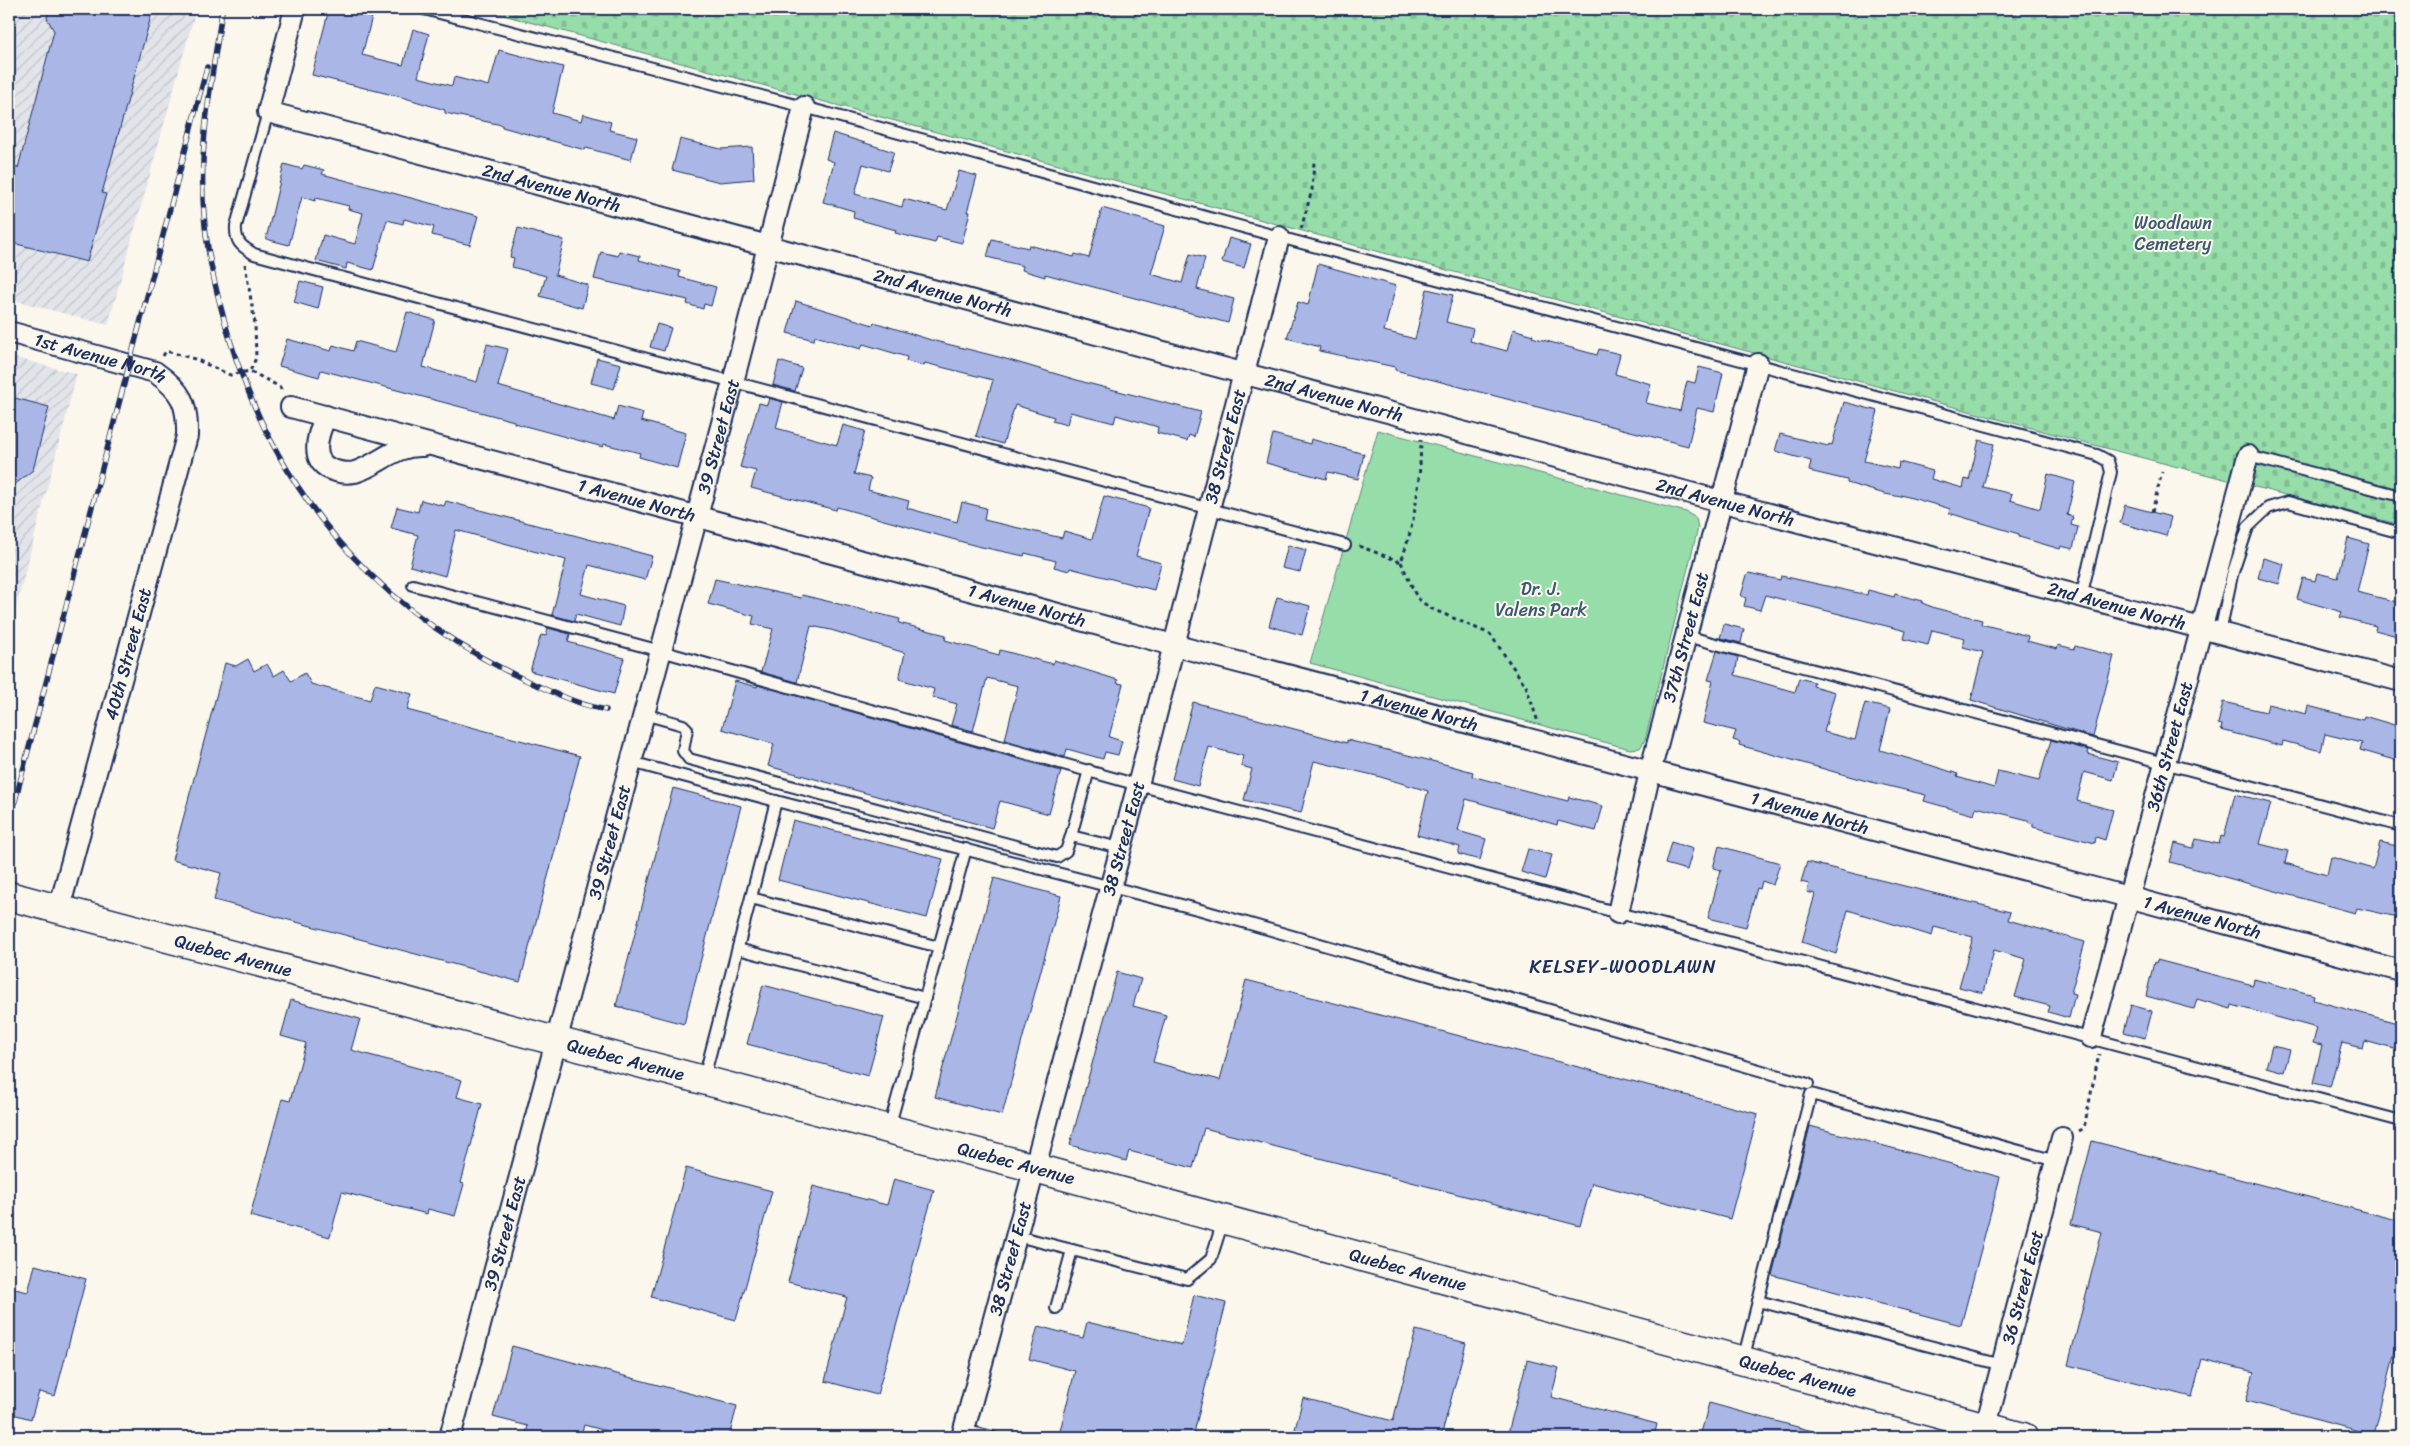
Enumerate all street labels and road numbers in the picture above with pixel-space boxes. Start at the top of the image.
street label: 2nd Avenue North [479,154,624,222]
street label: 2nd Avenue North [870,259,1016,327]
street label: 1st Avenue North [31,324,174,392]
street label: 2nd Avenue North [1261,364,1407,431]
street label: 39 Street East [688,375,749,497]
street label: 38 Street East [1195,385,1255,507]
street label: 1 Avenue North [574,469,699,531]
street label: 2nd Avenue North [1652,469,1798,536]
street label: 37th Street East [1653,568,1718,706]
street label: 2nd Avenue North [2044,572,2190,639]
street label: 1 Avenue North [964,574,1089,637]
street label: 40th Street East [95,584,161,724]
street label: 36th Street East [2137,678,2202,815]
street label: 1 Avenue North [1356,679,1482,741]
street label: 38 Street East [1093,777,1154,899]
street label: 39 Street East [579,781,640,903]
street label: 1 Avenue North [1747,782,1872,844]
street label: 1 Avenue North [2140,886,2265,948]
street label: Quebec Avenue [171,925,296,986]
street label: Quebec Avenue [563,1029,688,1090]
street label: Quebec Avenue [954,1132,1079,1194]
street label: 39 Street East [474,1172,535,1294]
street label: 38 Street East [979,1197,1041,1319]
street label: 36 Street East [1992,1226,2053,1348]
street label: Quebec Avenue [1346,1238,1471,1301]
street label: Quebec Avenue [1736,1344,1860,1407]

